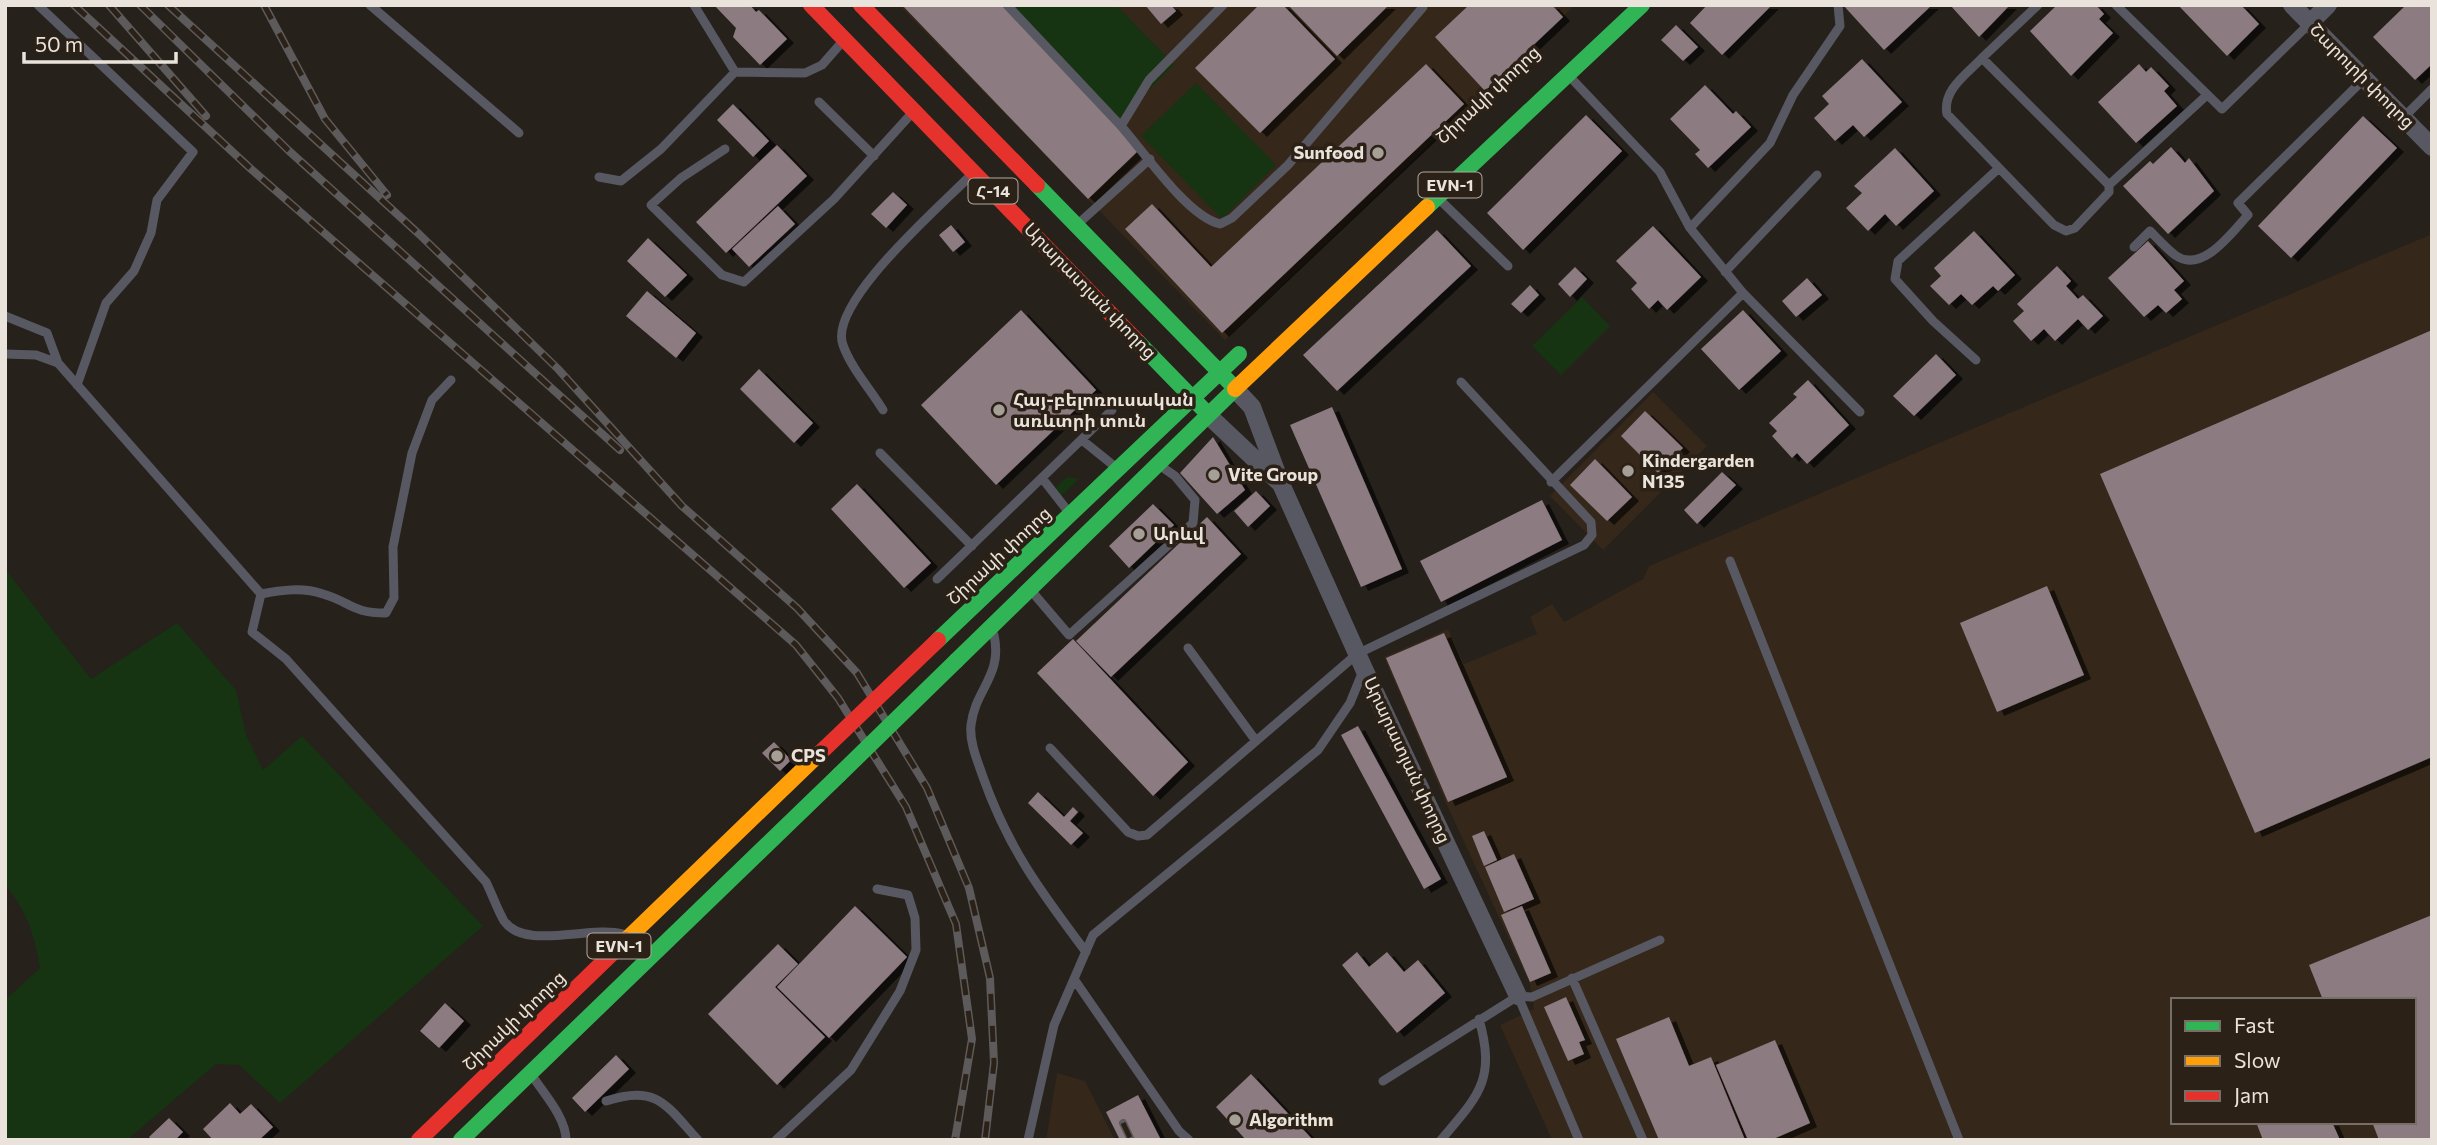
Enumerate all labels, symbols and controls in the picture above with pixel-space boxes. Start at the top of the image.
street label: Շարուրի փողոց [2306,18,2420,132]
scale bar [24,21,177,65]
text: 50 m [35,31,83,56]
street label: Շիրակի փողոց [1431,40,1544,148]
place label: Sunfood [1293,141,1364,163]
marker: Sunfood [1370,145,1386,161]
road number: EVN-1 [1418,172,1482,197]
road number: Հ-14 [968,178,1018,204]
street label: Արարատյան փողոց [1020,217,1162,363]
place label: Հայ-բելոռուսական առևտրի տուն [1013,388,1194,431]
marker: Հայ-բելոռուսական առևտրի տուն [991,402,1007,418]
place label: Kindergarden N135 [1642,449,1754,492]
place label: Vite Group [1228,463,1319,485]
marker: Kindergarden N135 [1620,463,1636,479]
marker: Vite Group [1206,467,1222,483]
street label: Շիրակի փողոց [942,501,1055,609]
place label: Արևվ [1153,522,1205,544]
marker: Արևվ [1131,526,1147,542]
street label: Արարատյան փողոց [1360,673,1456,846]
place label: CPS [791,744,826,766]
marker: CPS [769,748,785,764]
road number: EVN-1 [588,934,650,958]
street label: Շիրակի փողոց [457,966,569,1075]
legend [2171,998,2416,1124]
text: Fast [2234,1012,2275,1037]
text: Slow [2234,1047,2281,1072]
text: Jam [2234,1082,2269,1107]
place label: Algorithm [1249,1108,1333,1130]
marker: Algorithm [1227,1112,1243,1128]

